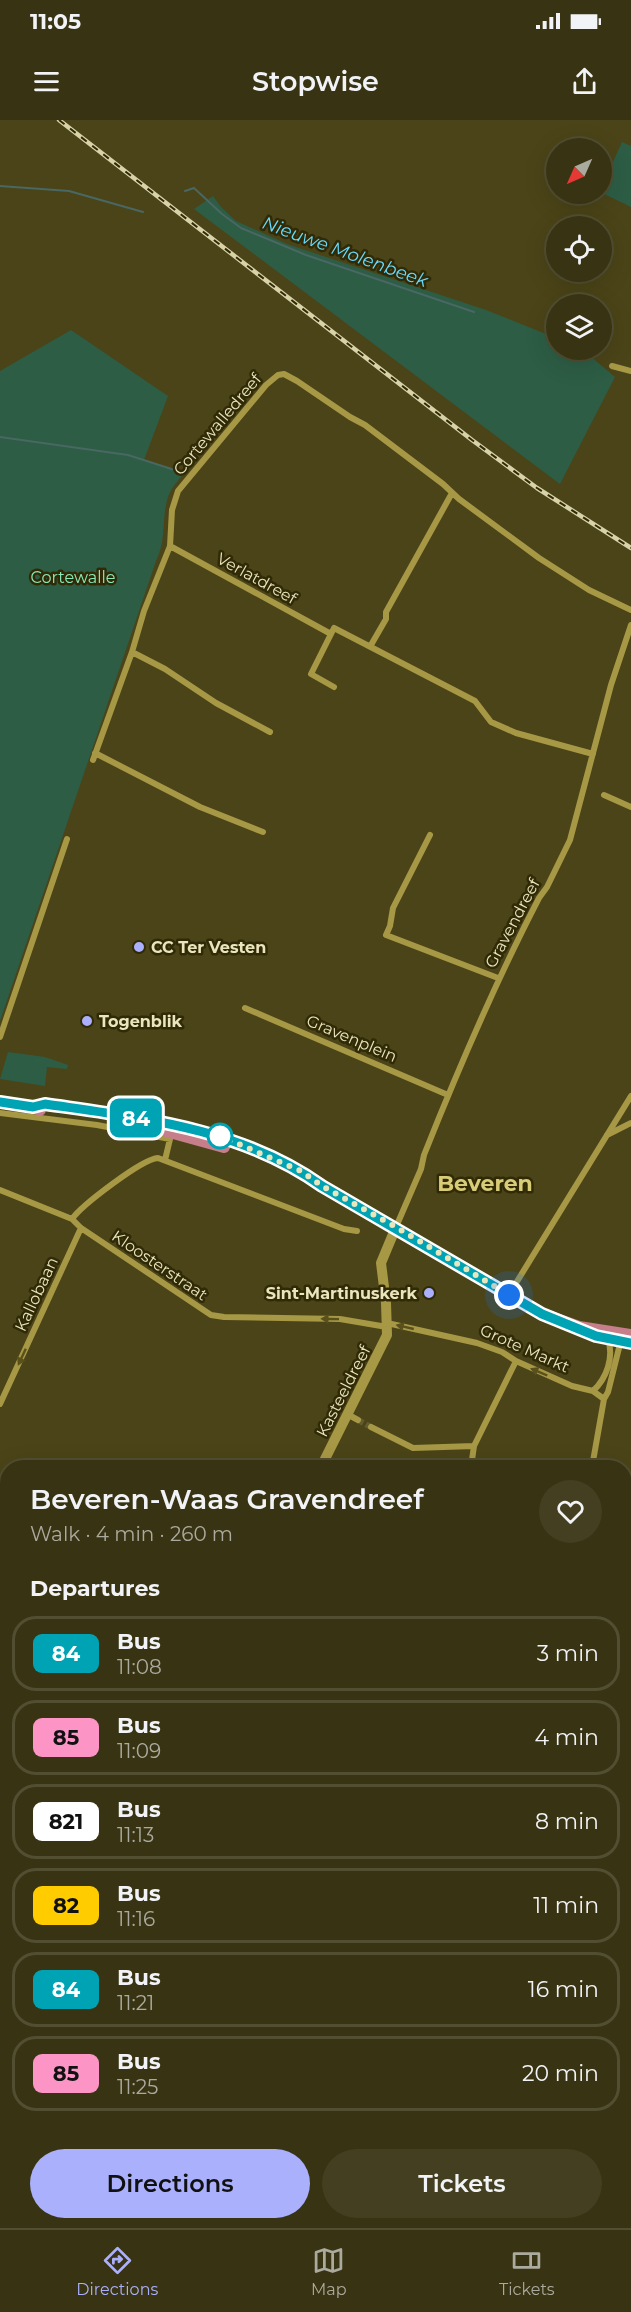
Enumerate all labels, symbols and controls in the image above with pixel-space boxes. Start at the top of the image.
text: 11:05 [30,8,81,35]
icon: menu [30,65,63,98]
text: Stopwise [252,65,379,98]
icon: share [568,65,601,98]
north arrow [546,138,612,204]
map controls [546,138,612,360]
water label: Nieuwe Molenbeek [259,212,432,293]
button: locate [546,216,612,282]
button: layers [546,294,612,360]
street label: Cortewalledreef [169,369,266,479]
street label: Verlatdreef [214,549,300,608]
park label: Cortewalle [31,568,115,587]
street label: Gravendreef [481,875,544,971]
place label: CC Ter Vesten [151,938,266,957]
marker: CC Ter Vesten [132,940,146,954]
street label: Gravenplein [304,1011,400,1066]
place label: Togenblik [99,1012,183,1031]
marker: Togenblik [80,1014,94,1028]
line badge: 84 [109,1098,163,1138]
text: 84 [122,1106,150,1131]
unlabelled marker [207,1123,233,1149]
district label: Beveren [437,1170,533,1197]
street label: Kloosterstraat [108,1226,212,1305]
street label: Kallobaan [11,1254,62,1334]
your location [494,1280,524,1310]
place label: Sint-Martinuskerk [266,1284,418,1303]
marker: Sint-Martinuskerk [422,1286,436,1300]
one-way arrow [320,1314,339,1324]
street label: Grote Markt [477,1320,573,1377]
one-way arrow [396,1321,415,1331]
street label: Kasteeldreef [312,1342,375,1440]
one-way arrow [17,1349,26,1366]
one-way arrow [530,1367,547,1376]
button: heart [539,1480,602,1543]
text: Beveren-Waas Gravendreef [30,1482,424,1516]
text: Walk · 4 min · 260 m [30,1522,233,1546]
text: Departures [30,1575,160,1602]
text: Bus [117,1628,161,1655]
text: 3 min [537,1640,599,1667]
text: 84 [52,1641,80,1666]
text: 11:08 [117,1655,162,1679]
text: Bus [117,1712,161,1739]
text: 4 min [535,1724,599,1751]
text: 85 [53,1725,79,1750]
text: 11:09 [117,1739,161,1763]
text: Bus [117,1796,161,1823]
text: 8 min [535,1808,599,1835]
text: 821 [49,1809,83,1834]
text: 11:13 [117,1823,154,1847]
text: Bus [117,1880,161,1907]
text: 11 min [533,1892,599,1919]
text: 82 [53,1893,79,1918]
text: 11:16 [117,1907,155,1931]
text: Bus [117,1964,161,1991]
text: 16 min [528,1976,599,2003]
text: 84 [52,1977,80,2002]
text: 11:21 [117,1991,154,2015]
text: Bus [117,2048,161,2075]
text: 20 min [522,2060,599,2087]
text: 85 [53,2061,79,2086]
text: 11:25 [117,2075,158,2099]
button: Directions [30,2149,310,2218]
button: Tickets [322,2149,602,2218]
tab: Directions [76,2244,158,2299]
tab: Map [311,2244,346,2299]
tab: Tickets [499,2244,555,2299]

